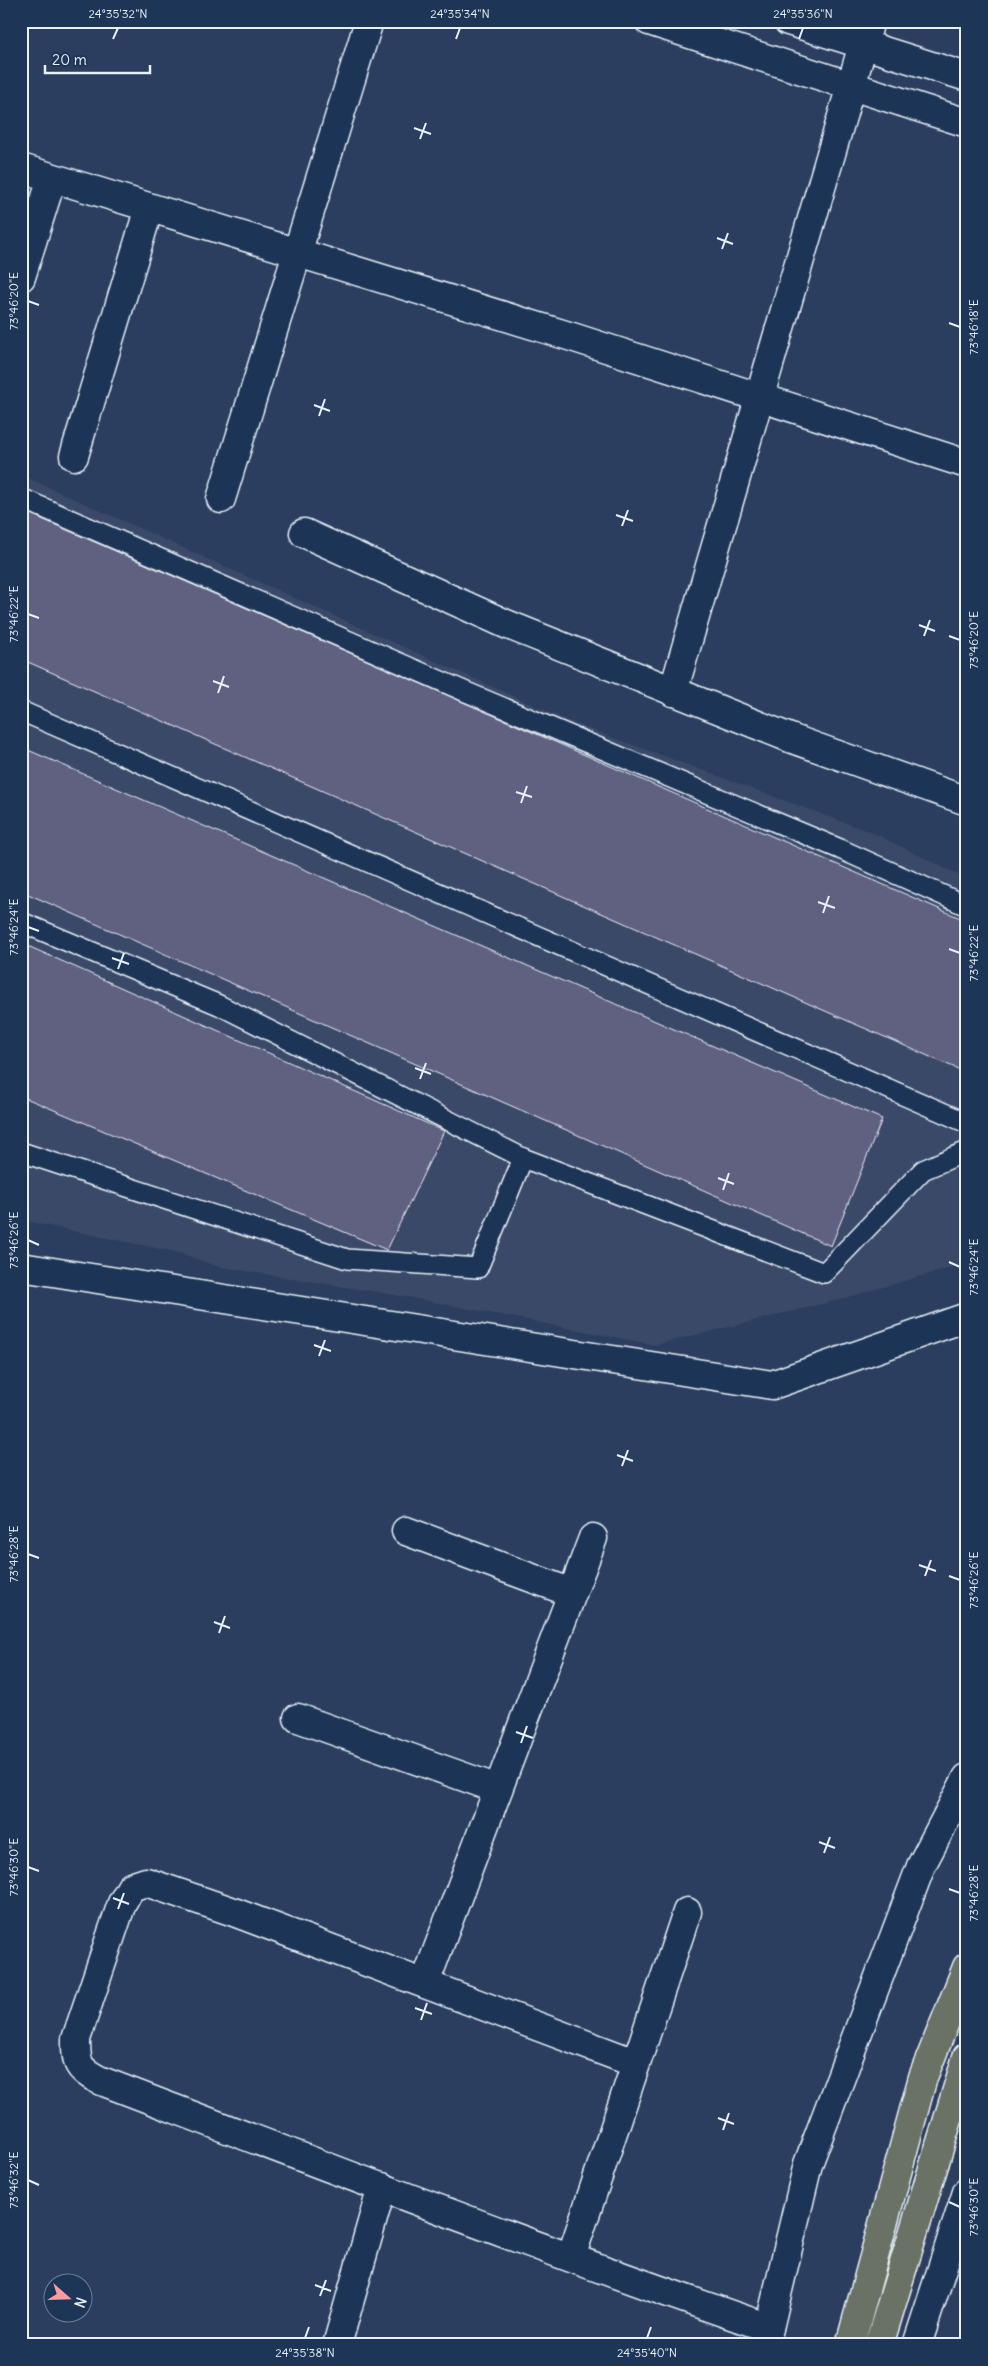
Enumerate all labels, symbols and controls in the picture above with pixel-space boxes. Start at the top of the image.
text: 24°35'32"N [88,6,148,21]
text: 24°35'34"N [430,6,490,21]
text: 24°35'36"N [773,6,833,21]
scale bar [45,42,150,74]
text: 20 m [52,50,87,69]
text: 73°46'20"E [6,272,21,330]
text: 73°46'18"E [966,299,981,355]
text: 73°46'22"E [6,586,21,642]
text: 73°46'20"E [966,611,981,669]
text: 73°46'24"E [6,898,21,956]
text: 73°46'22"E [966,925,981,981]
text: 73°46'26"E [6,1211,21,1269]
text: 73°46'24"E [966,1238,981,1296]
text: 73°46'28"E [6,1525,21,1583]
text: 73°46'26"E [966,1551,981,1609]
text: 73°46'30"E [6,1838,21,1896]
text: 73°46'28"E [966,1864,981,1922]
text: 73°46'32"E [6,2151,21,2209]
text: 73°46'30"E [966,2178,981,2236]
north arrow [42,2274,92,2324]
text: N [70,2295,90,2310]
text: 24°35'38"N [275,2345,335,2360]
text: 24°35'40"N [617,2345,677,2360]

